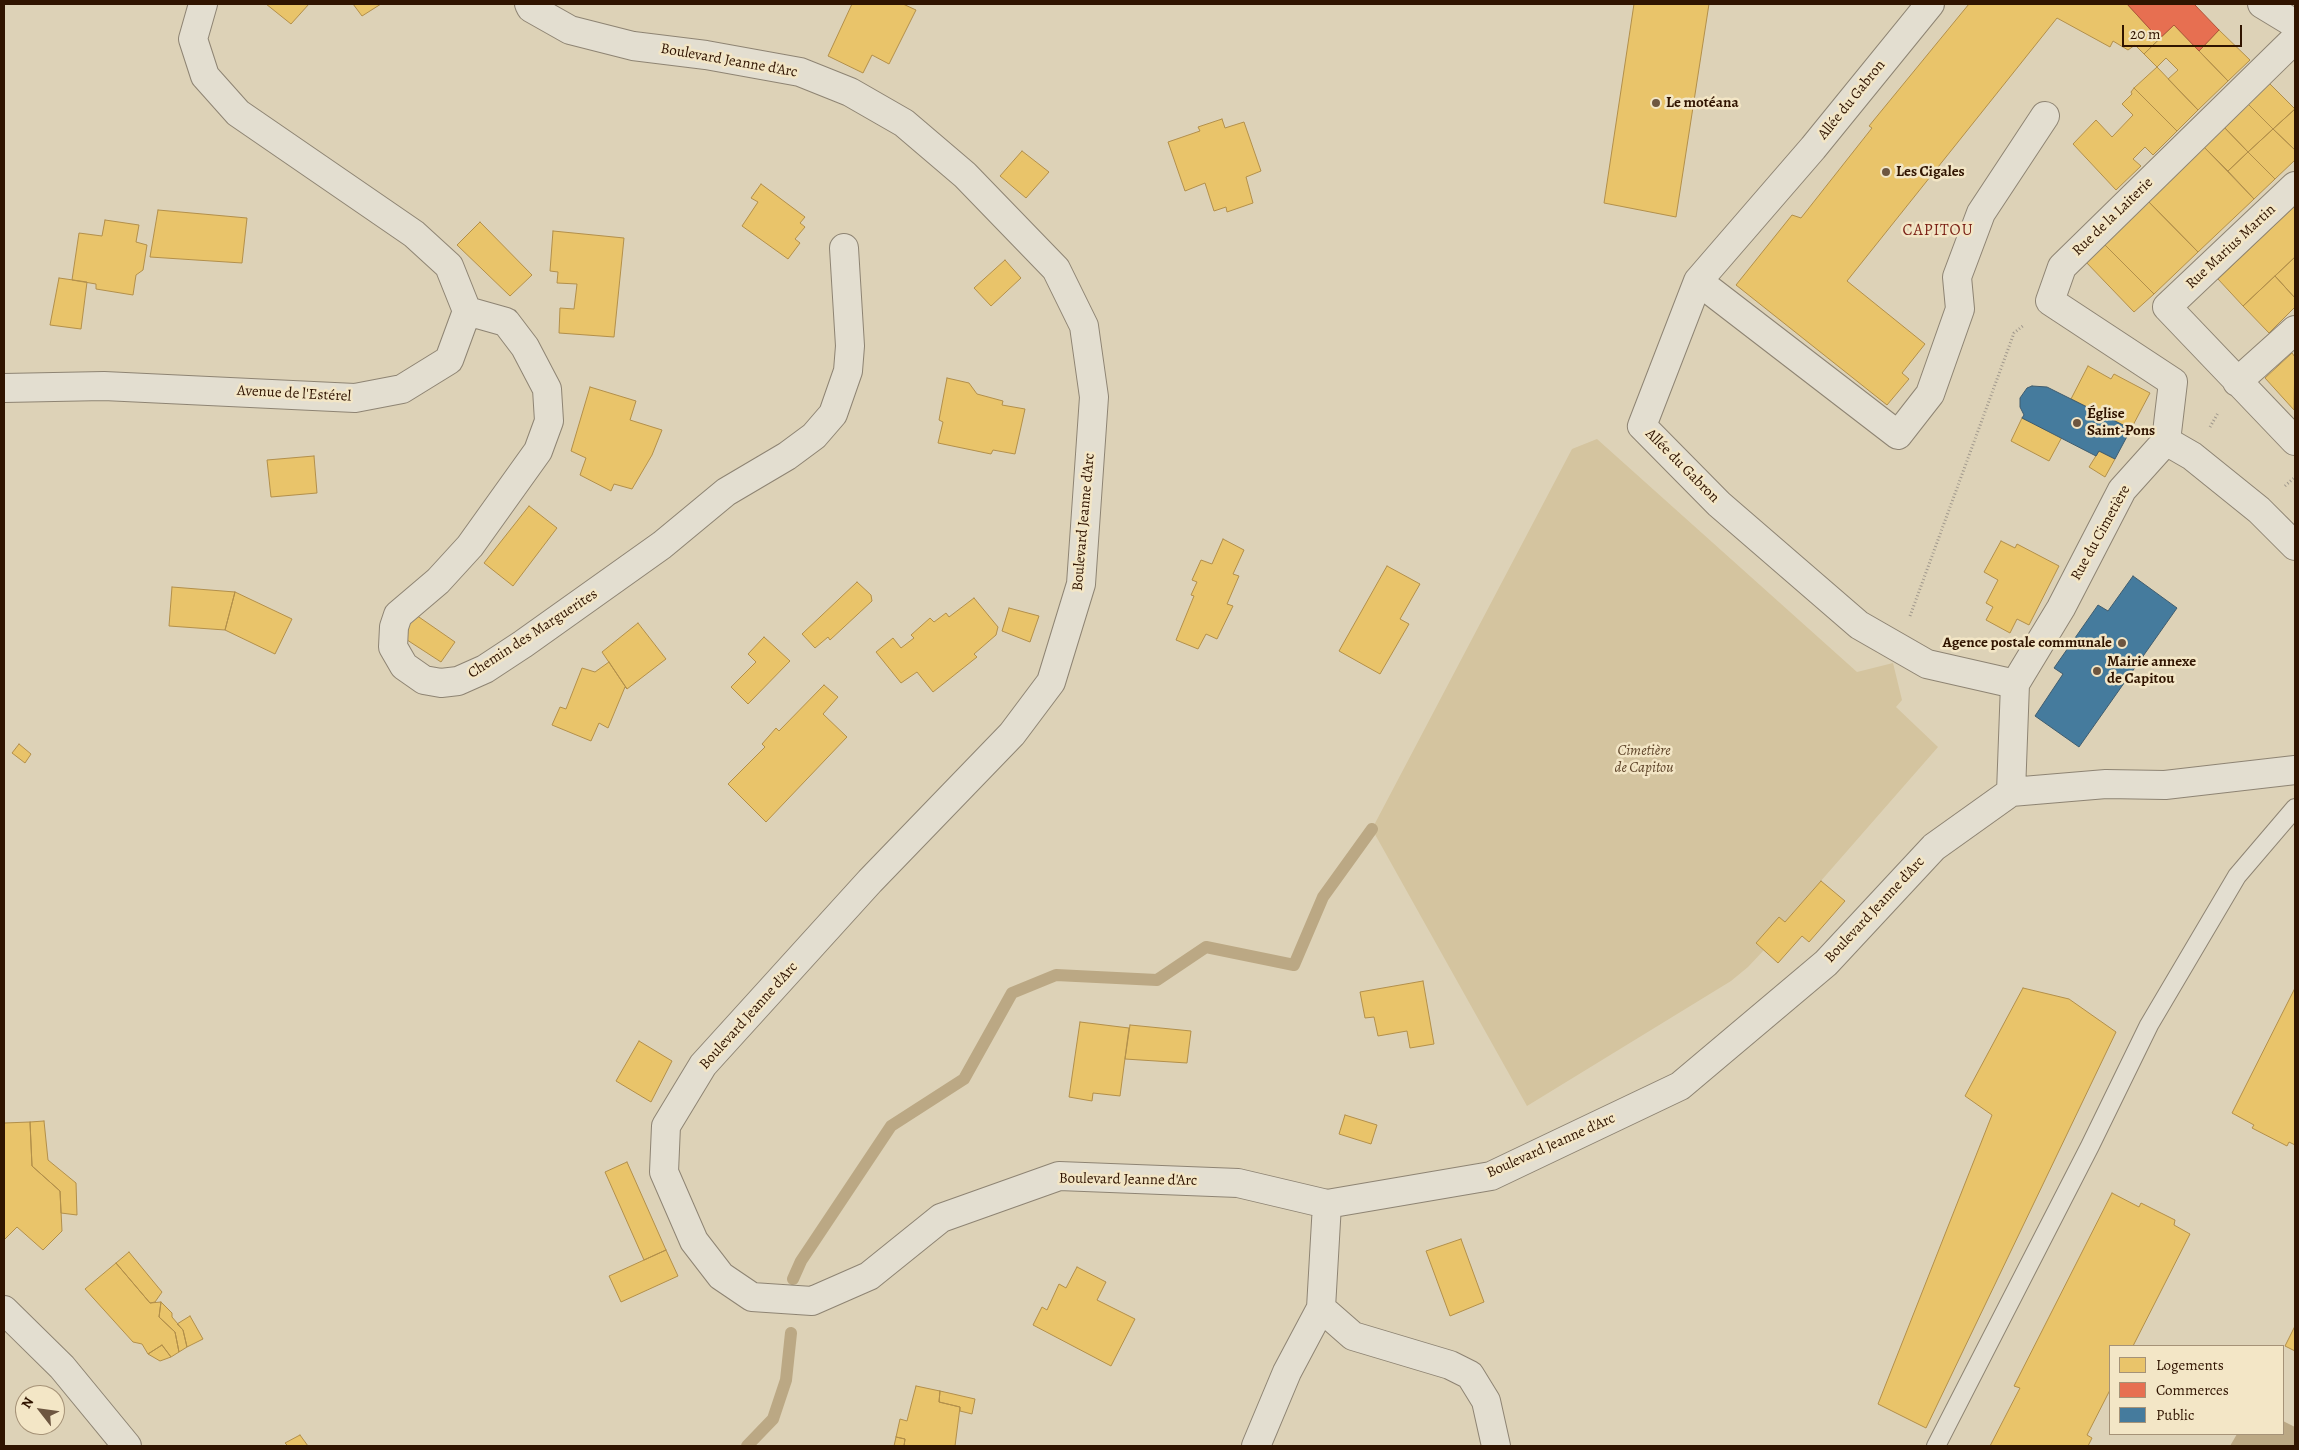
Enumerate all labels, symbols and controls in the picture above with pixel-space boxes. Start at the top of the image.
scale bar [2124,15,2244,47]
text: 20 m [2130,24,2161,44]
street label: Boulevard Jeanne d'Arc [659,40,799,82]
street label: Allée du Gabron [1814,57,1890,143]
place label: Le motéana [1666,94,1739,112]
marker: Le motéana [1650,97,1662,109]
place label: Les Cigales [1896,163,1965,181]
marker: Les Cigales [1880,166,1892,178]
street label: Rue de la Laiterie [2069,174,2157,260]
street label: Rue Marius Martin [2183,201,2279,293]
district label: CAPITOU [1902,221,1974,241]
street label: Avenue de l'Estérel [236,382,352,406]
place label: Église Saint-Pons [2087,405,2155,440]
marker: Église Saint-Pons [2071,417,2083,429]
street label: Allée du Gabron [1641,425,1723,507]
street label: Boulevard Jeanne d'Arc [1069,452,1099,592]
street label: Rue du Cimetière [2067,482,2135,584]
street label: Chemin des Marguerites [465,585,601,683]
place label: Agence postale communale [1942,634,2112,652]
marker: Agence postale communale [2116,637,2128,649]
place label: Mairie annexe de Capitou [2107,653,2196,688]
marker: Mairie annexe de Capitou [2091,665,2103,677]
park label: Cimetière de Capitou [1615,742,1673,777]
street label: Boulevard Jeanne d'Arc [1821,853,1929,967]
street label: Boulevard Jeanne d'Arc [696,958,802,1074]
street label: Boulevard Jeanne d'Arc [1484,1110,1618,1182]
street label: Boulevard Jeanne d'Arc [1059,1170,1197,1190]
legend [2109,1345,2284,1435]
text: Logements [2156,1355,2224,1375]
text: Commerces [2156,1380,2229,1400]
north arrow [15,1385,65,1435]
text: N [17,1394,38,1412]
text: Public [2156,1405,2194,1425]

